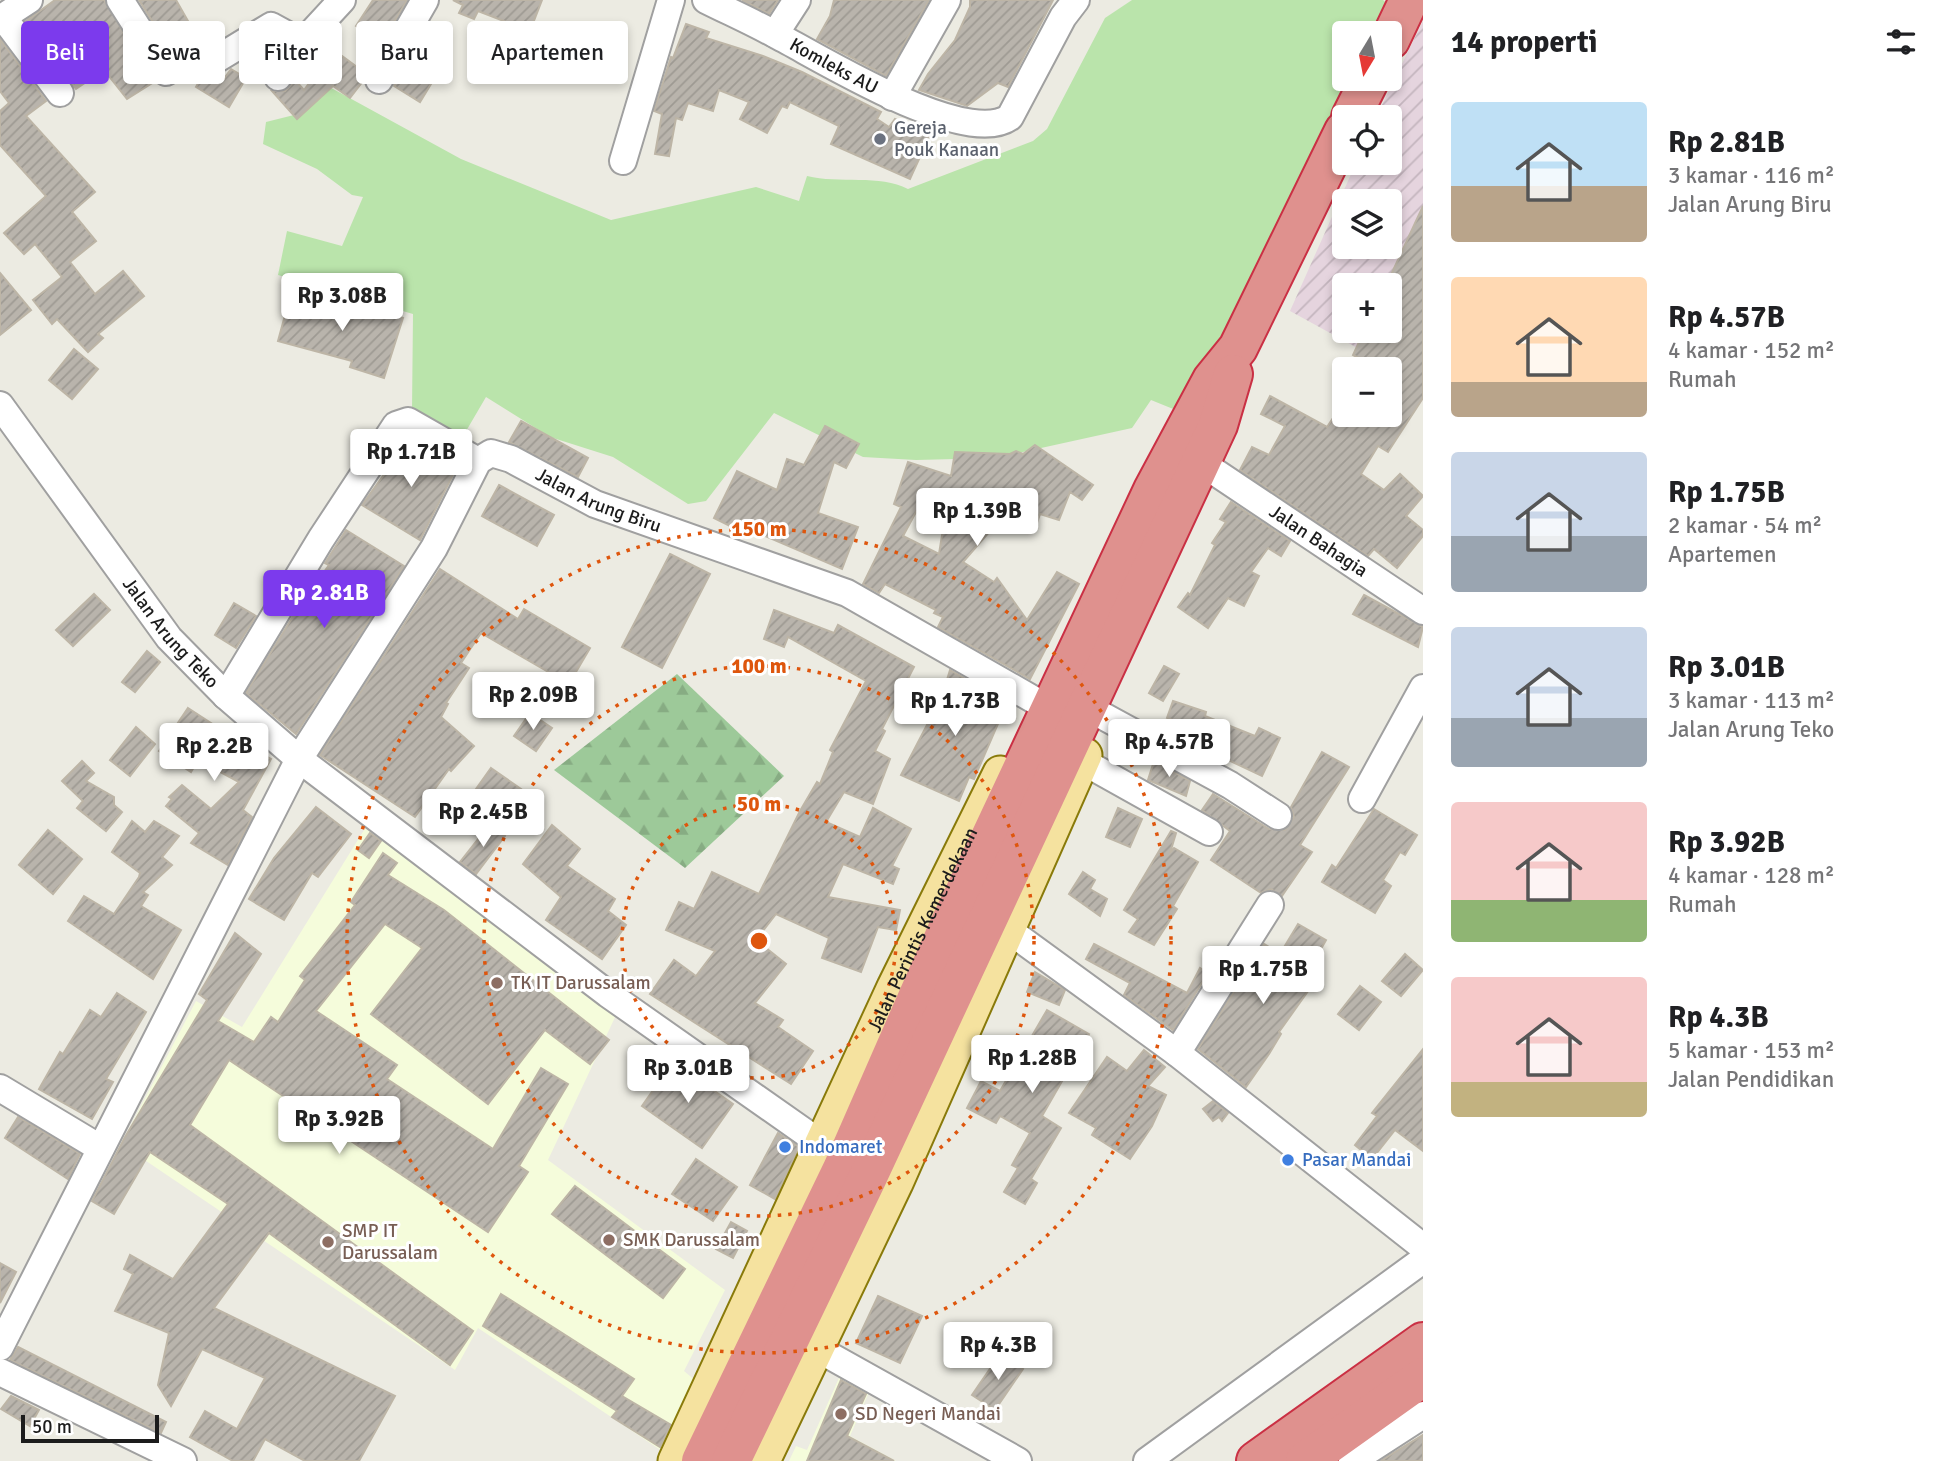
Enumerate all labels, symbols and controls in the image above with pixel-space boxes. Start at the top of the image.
chip: Beli [21,21,109,84]
chip: Sewa [123,21,225,84]
chip: Filter [239,21,342,84]
chip: Baru [356,21,453,84]
chip: Apartemen [467,21,628,84]
north arrow [1332,21,1402,91]
map controls [1332,21,1402,427]
icon: filters [1882,23,1920,61]
text: 14 properti [1451,24,1598,61]
street label: Komleks AU [785,32,882,100]
button: locate [1332,105,1402,175]
place label: Gereja Pouk Kanaan [894,116,999,162]
text: Rp 2.81B [1668,124,1785,161]
icon: home [1507,130,1591,214]
marker: Gereja Pouk Kanaan [872,131,888,147]
text: 3 kamar · 116 m² [1668,161,1835,190]
button: layers [1332,189,1402,259]
text: Jalan Arung Biru [1668,190,1831,219]
button: + [1332,273,1402,343]
pin: Rp 3.08B [270,274,414,333]
text: Rp 3.08B [297,281,387,310]
text: Rp 4.57B [1668,299,1785,336]
icon: home [1507,305,1591,389]
text: 4 kamar · 152 m² [1668,336,1835,365]
button: − [1332,357,1402,427]
text: Rumah [1668,365,1736,394]
pin: Rp 1.71B [339,430,483,489]
text: Rp 1.71B [366,437,456,466]
street label: Jalan Arung Biru [531,462,665,538]
text: Rp 1.75B [1668,474,1785,511]
icon: home [1507,480,1591,564]
pin: Rp 1.39B [905,489,1049,548]
text: Rp 1.39B [932,496,1022,525]
street label: Jalan Bahagia [1265,500,1372,583]
text: 2 kamar · 54 m² [1668,511,1822,540]
text: 150 m [731,516,787,542]
text: Apartemen [1668,540,1777,569]
pin: Rp 2.81B [252,570,396,630]
street label: Jalan Arung Teko [117,573,224,693]
text: Rp 2.81B [279,578,369,607]
text: Rp 3.01B [1668,649,1785,686]
text: 100 m [731,653,787,679]
icon: home [1507,655,1591,739]
pin: Rp 2.09B [461,672,605,732]
pin: Rp 1.73B [883,678,1027,738]
text: Rp 2.09B [488,680,578,709]
text: Rp 1.73B [910,686,1000,715]
text: 3 kamar · 113 m² [1668,686,1835,715]
text: Jalan Arung Teko [1668,715,1834,744]
pin: Rp 4.57B [1097,720,1241,779]
pin: Rp 2.2B [149,724,279,783]
text: Rp 4.57B [1124,727,1214,756]
text: Rp 2.2B [175,731,253,760]
pin: Rp 2.45B [411,790,555,849]
text: 50 m [737,791,781,817]
text: Rp 2.45B [438,797,528,826]
street label: Jalan Perintis Kemerdekaan [863,823,983,1036]
text: Rp 3.92B [1668,824,1785,861]
icon: home [1507,830,1591,914]
text: 4 kamar · 128 m² [1668,861,1835,890]
text: Rumah [1668,890,1736,919]
centre of rings [747,929,771,953]
pin: Rp 1.75B [1191,946,1335,1006]
text: Rp 1.75B [1218,954,1308,983]
place label: TK IT Darussalam [511,971,651,995]
marker: TK IT Darussalam [489,975,505,991]
text: Rp 4.3B [1668,999,1769,1036]
icon: home [1507,1005,1591,1089]
pin: Rp 1.28B [960,1036,1104,1095]
text: 5 kamar · 153 m² [1668,1036,1835,1065]
text: Rp 1.28B [987,1043,1077,1072]
pin: Rp 3.01B [616,1046,760,1105]
text: Rp 3.01B [643,1053,733,1082]
text: Jalan Pendidikan [1668,1065,1834,1094]
pin: Rp 3.92B [267,1096,411,1156]
text: Rp 3.92B [294,1104,384,1133]
place label: Indomaret [799,1135,883,1159]
marker: Indomaret [777,1139,793,1155]
place label: Pasar Mandai [1302,1148,1411,1172]
marker: Pasar Mandai [1280,1152,1296,1168]
place label: SMP IT Darussalam [342,1219,438,1265]
place label: SMK Darussalam [623,1228,760,1252]
marker: SMK Darussalam [601,1232,617,1248]
marker: SMP IT Darussalam [320,1234,336,1250]
pin: Rp 4.3B [933,1322,1063,1382]
text: Rp 4.3B [959,1330,1037,1359]
place label: SD Negeri Mandai [855,1402,1001,1426]
marker: SD Negeri Mandai [833,1406,849,1422]
scale bar [21,1412,159,1444]
text: 50 m [32,1415,72,1439]

